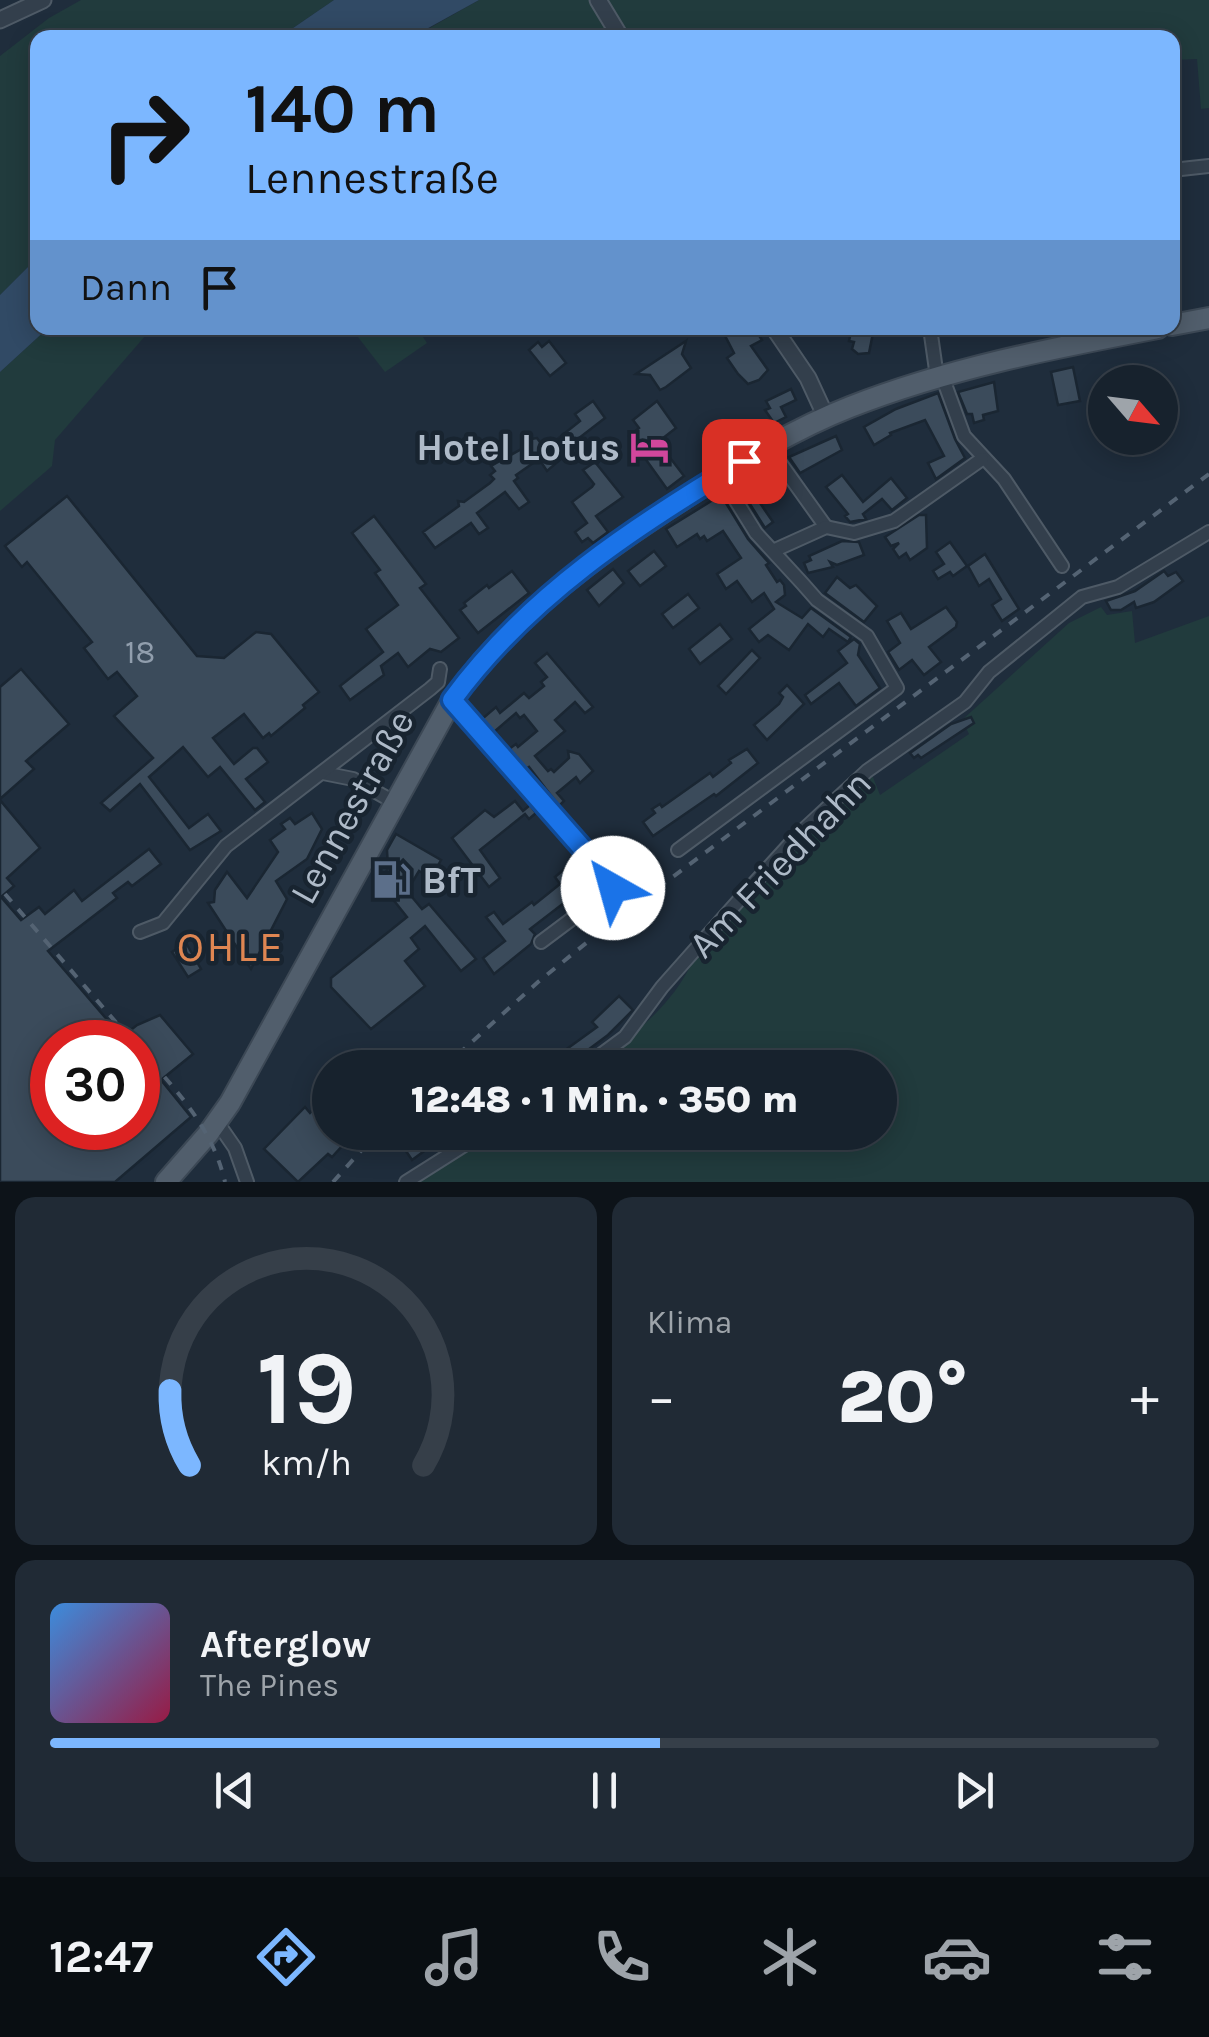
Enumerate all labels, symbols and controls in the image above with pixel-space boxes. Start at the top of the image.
text: 140 m [245,68,440,150]
icon: right [80,70,210,200]
text: Lennestraße [245,152,499,204]
icon: arrive [192,260,247,315]
text: Dann [80,265,172,310]
north arrow [1088,365,1178,455]
map controls [1088,365,1178,455]
pin [702,419,787,504]
place label: Hotel Lotus [416,425,620,470]
hotel icon: Hotel Lotus [629,426,671,468]
icon: arrive [717,434,772,489]
house number: 18 [125,634,155,671]
street label: Lennestraße [280,702,424,912]
street label: Am Friedhahn [679,761,881,967]
position arrow [561,836,665,940]
place label: BfT [422,858,481,903]
fuel station icon: BfT [371,859,413,901]
district label: OHLE [177,922,285,972]
speed limit sign: 30 [30,1020,160,1150]
text: 12:48 · 1 Min. · 350 m [411,1077,798,1122]
text: Klima [647,1304,733,1341]
text: 19 [256,1328,356,1449]
text: 20° [838,1353,968,1441]
text: − [647,1365,676,1429]
text: + [1130,1365,1159,1429]
text: km/h [261,1442,351,1484]
text: Afterglow [200,1622,371,1667]
text: The Pines [200,1667,339,1704]
icon: previous [207,1763,262,1818]
icon: pause [577,1763,632,1818]
icon: next [947,1763,1002,1818]
icon: directions [251,1922,321,1992]
icon: music [419,1922,489,1992]
icon: phone [587,1922,657,1992]
icon: climate [755,1922,825,1992]
icon: car [922,1922,992,1992]
icon: filters [1090,1922,1160,1992]
text: 12:47 [49,1931,153,1983]

